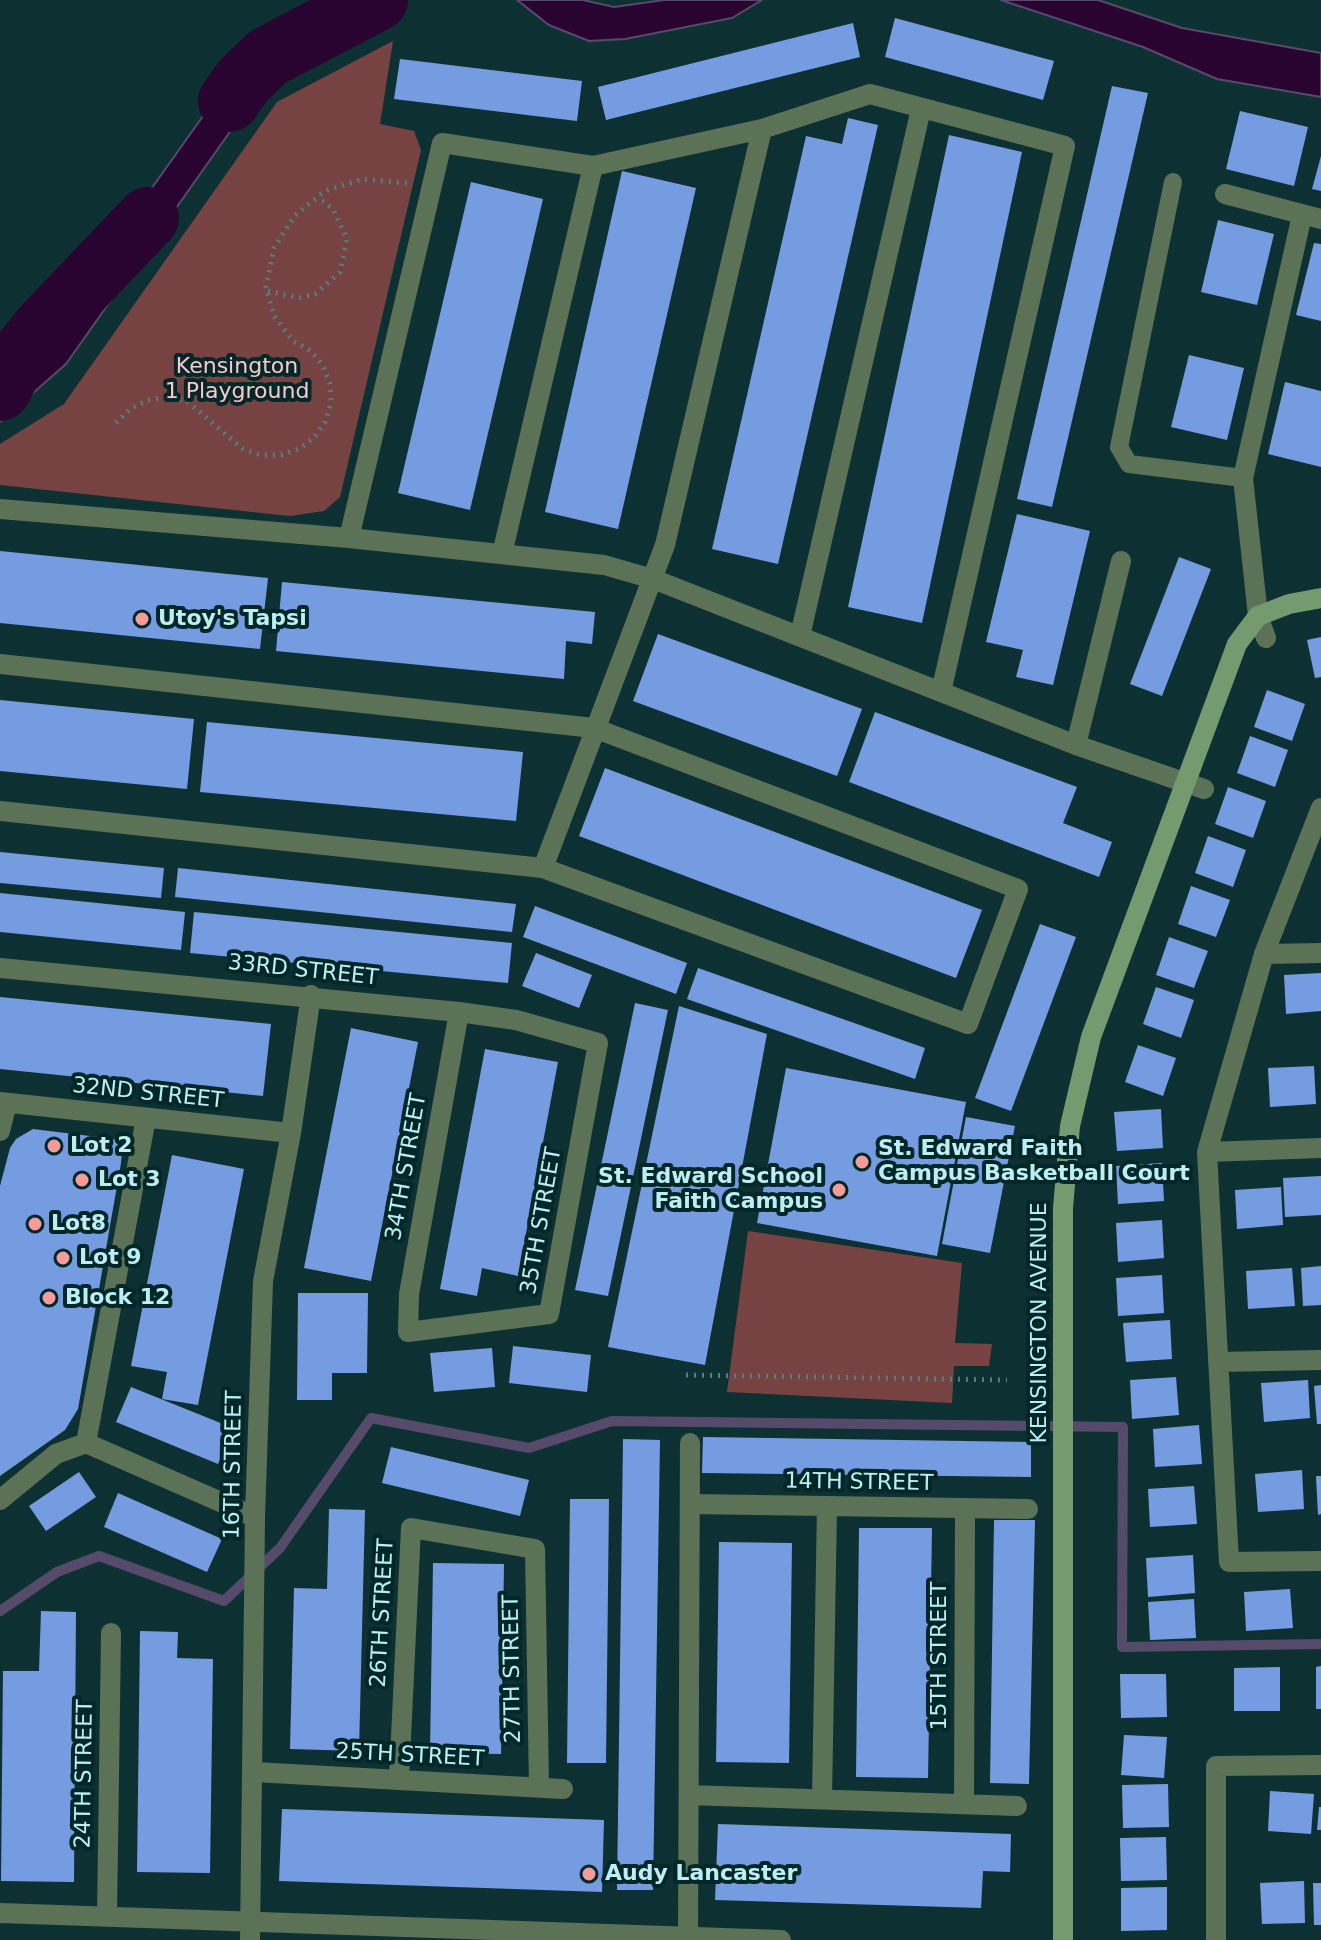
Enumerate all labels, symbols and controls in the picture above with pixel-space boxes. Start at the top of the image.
park label: Kensington 1 Playground [165,354,309,406]
place label: Utoy's Tapsi [158,606,307,632]
marker: Utoy's Tapsi [133,610,151,628]
street label: 33RD STREET [226,950,380,992]
street label: 32ND STREET [71,1073,225,1115]
street label: 34TH STREET [381,1091,433,1243]
place label: Lot 2 [70,1133,133,1159]
place label: St. Edward Faith Campus Basketball Court [878,1136,1190,1188]
marker: Lot 2 [45,1137,63,1155]
street label: 35TH STREET [516,1145,568,1297]
marker: St. Edward Faith Campus Basketball Court [853,1153,871,1171]
place label: St. Edward School Faith Campus [598,1164,823,1216]
place label: Lot 3 [98,1167,161,1193]
marker: Lot 3 [73,1171,91,1189]
marker: St. Edward School Faith Campus [830,1181,848,1199]
street label: KENSINGTON AVENUE [1027,1202,1053,1444]
place label: Lot8 [51,1211,106,1237]
marker: Lot8 [26,1215,44,1233]
place label: Lot 9 [79,1245,142,1271]
marker: Lot 9 [54,1249,72,1267]
place label: Block 12 [65,1285,170,1311]
marker: Block 12 [40,1289,58,1307]
street label: 16TH STREET [220,1390,248,1540]
street label: 14TH STREET [784,1469,934,1497]
street label: 26TH STREET [366,1538,400,1688]
street label: 15TH STREET [927,1582,953,1730]
street label: 27TH STREET [499,1594,527,1744]
street label: 24TH STREET [71,1699,99,1849]
street label: 25TH STREET [335,1739,485,1773]
place label: Audy Lancaster [605,1861,797,1887]
marker: Audy Lancaster [580,1865,598,1883]

